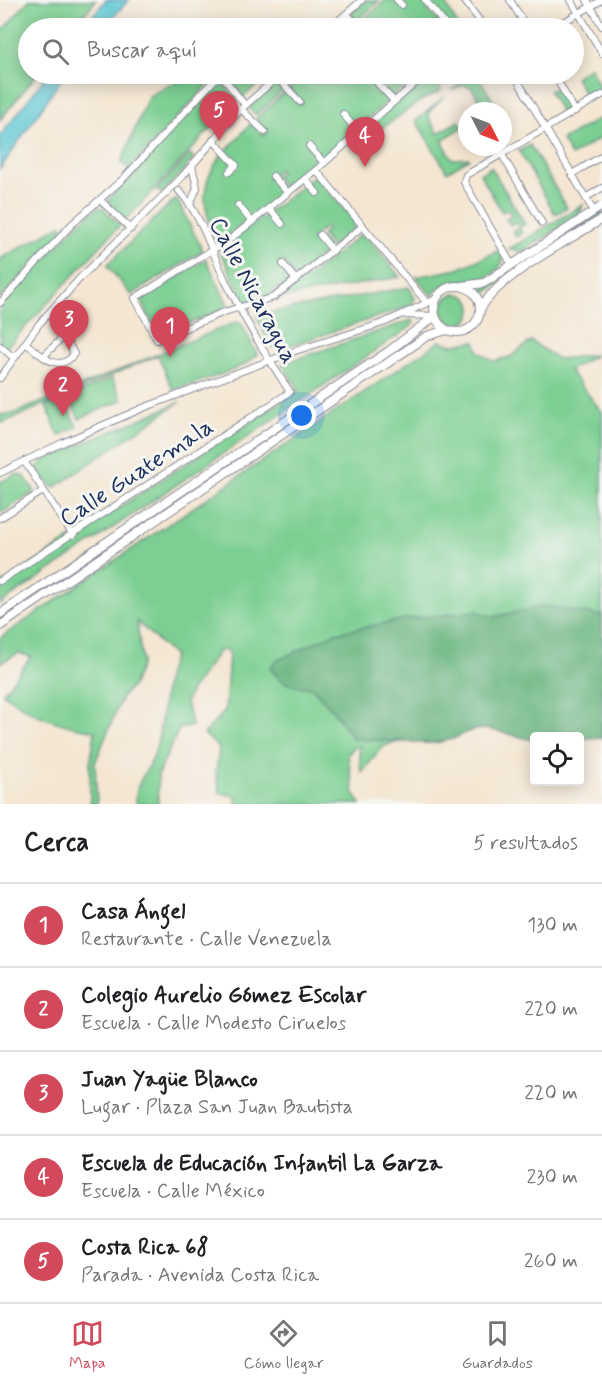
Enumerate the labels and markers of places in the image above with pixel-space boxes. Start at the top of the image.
pin: 5 [200,92,238,141]
pin: 4 [346,118,385,167]
pin: 3 [50,300,88,350]
pin: 1 [150,308,190,357]
pin: 2 [44,366,82,416]

